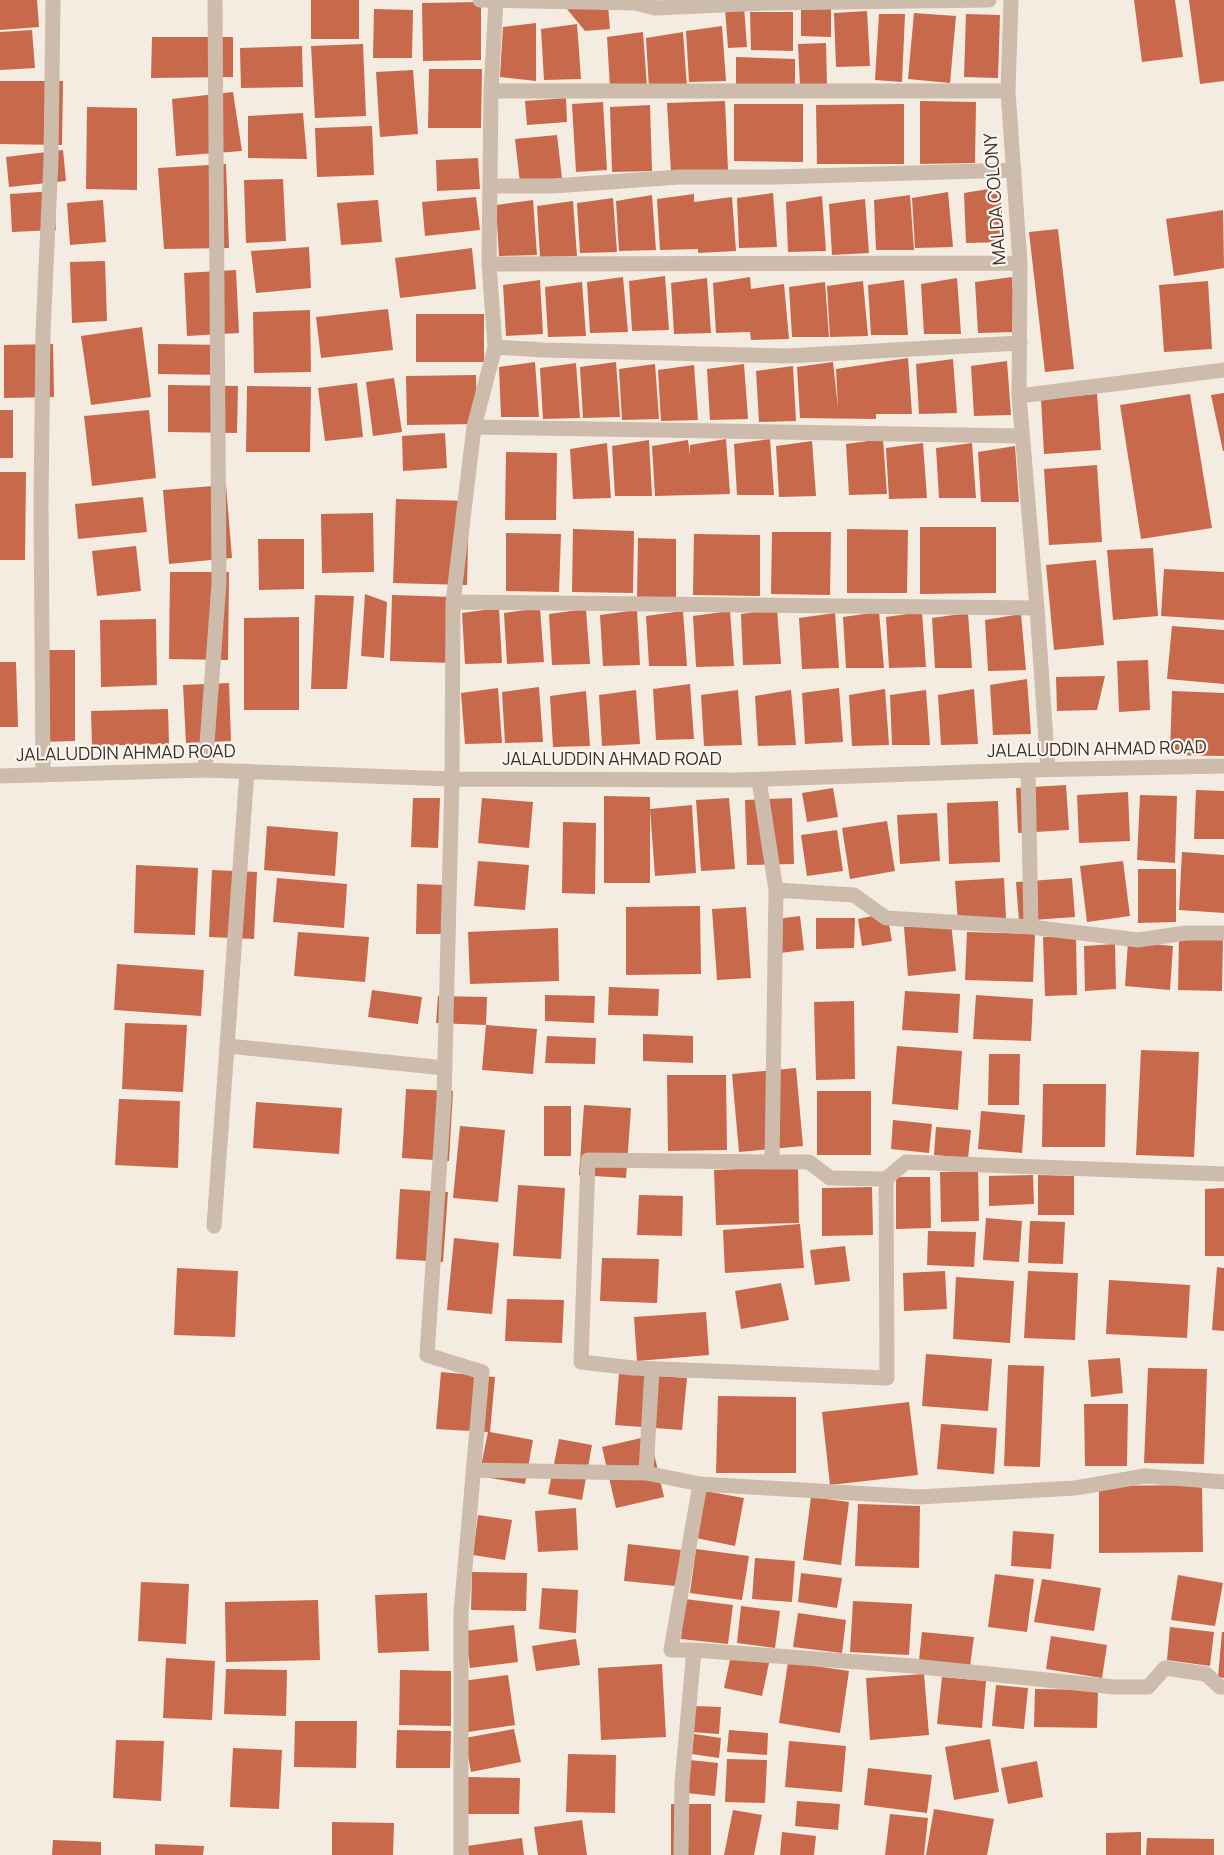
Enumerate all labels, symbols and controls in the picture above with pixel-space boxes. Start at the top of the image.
street label: MALDA COLONY [981,132,1011,266]
street label: JALALUDDIN AHMAD ROAD [987,737,1207,763]
street label: JALALUDDIN AHMAD ROAD [16,741,236,767]
street label: JALALUDDIN AHMAD ROAD [502,749,722,771]

